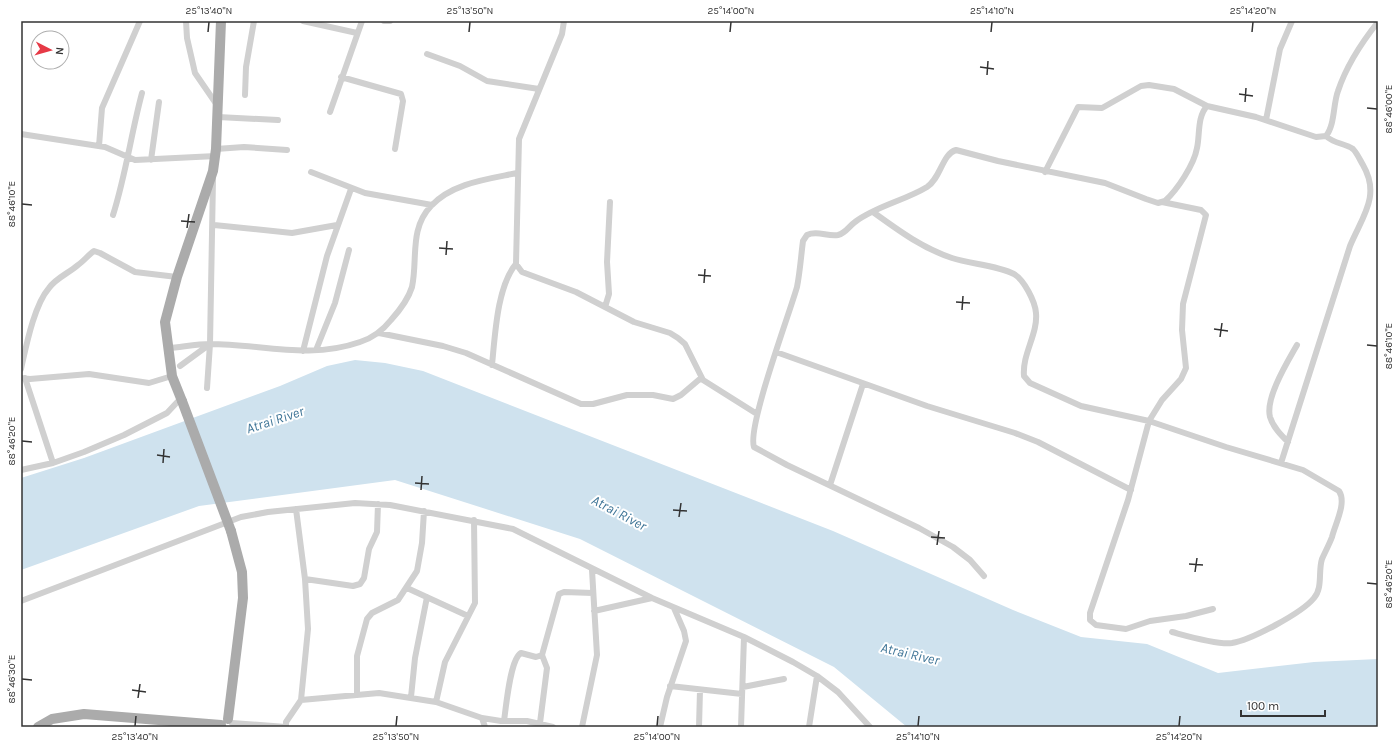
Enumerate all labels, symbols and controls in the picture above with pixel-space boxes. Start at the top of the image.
text: 25°13'40"N [186,5,232,17]
text: 25°13'50"N [447,5,493,17]
text: 25°14'00"N [708,5,754,17]
text: 25°14'10"N [970,5,1014,17]
text: 25°14'20"N [1230,5,1276,17]
north arrow [30,30,70,70]
text: N [53,46,66,56]
text: 88°46'00"E [1383,85,1395,133]
text: 88°46'10"E [6,181,18,227]
text: 88°46'10"E [1383,323,1395,369]
water label: Atrai River [244,402,307,437]
text: 88°46'20"E [6,417,18,465]
water label: Atrai River [589,491,650,535]
text: 88°46'20"E [1383,560,1395,608]
water label: Atrai River [879,639,942,669]
text: 88°46'30"E [6,655,18,703]
scale bar [1241,692,1325,718]
text: 100 m [1247,699,1279,713]
text: 25°13'40"N [112,731,158,743]
text: 25°13'50"N [373,731,419,743]
text: 25°14'00"N [634,731,680,743]
text: 25°14'10"N [896,731,940,743]
text: 25°14'20"N [1156,731,1202,743]

